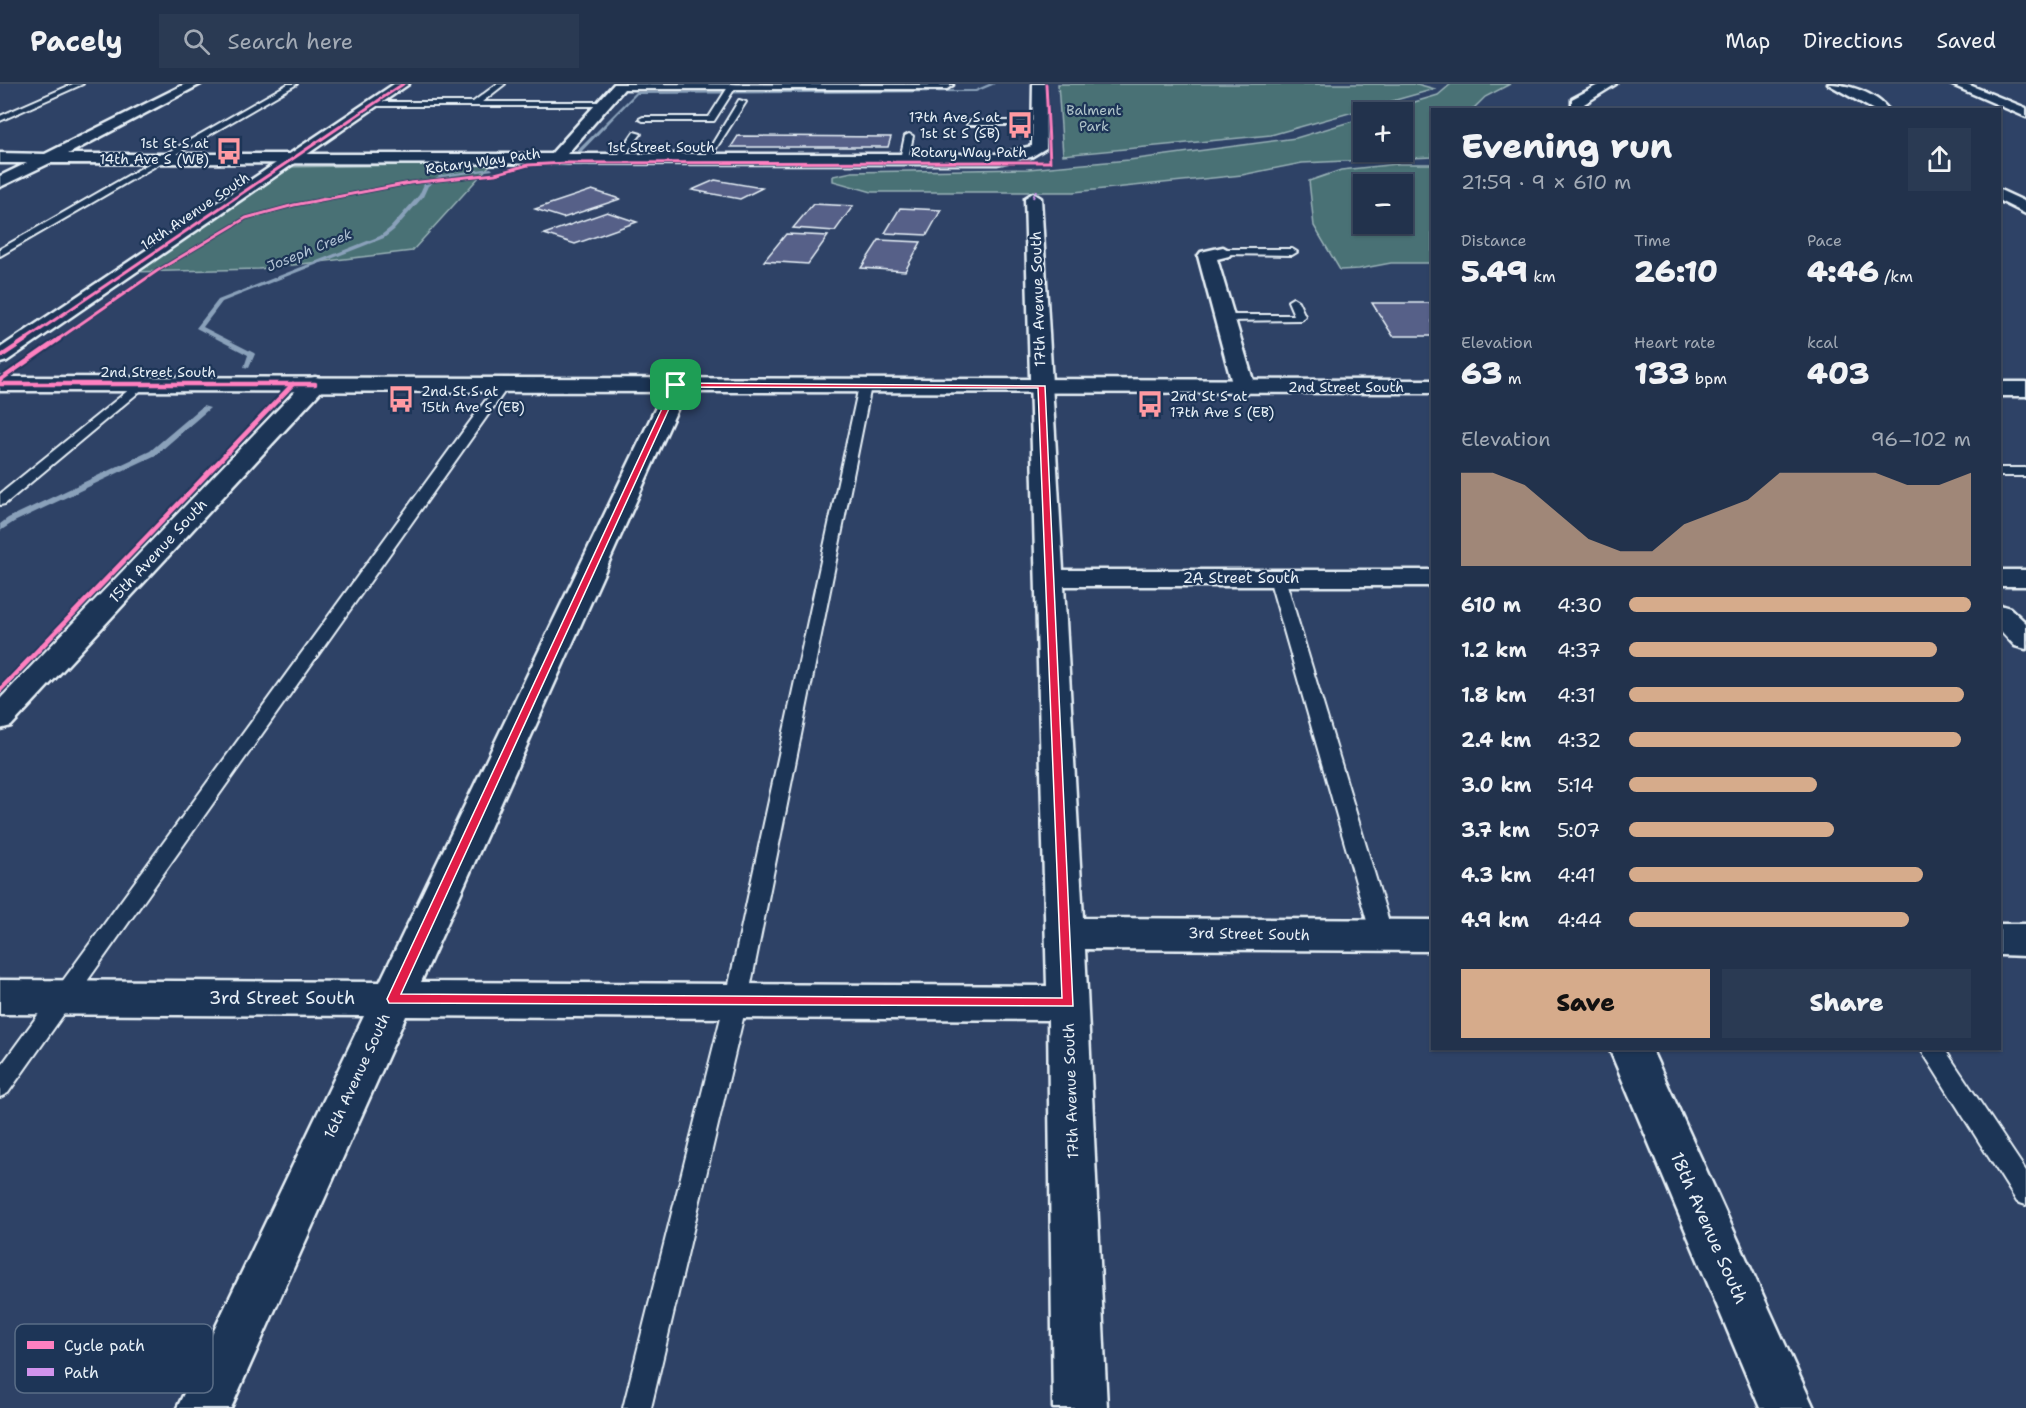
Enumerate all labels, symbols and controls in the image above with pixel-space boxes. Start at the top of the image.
search box [159,14,579,68]
text: Pacely [30,22,123,60]
icon: search [180,25,213,58]
text: Search here [228,27,353,56]
text: Map [1725,27,1770,55]
text: Directions [1803,27,1903,55]
text: Saved [1936,27,1996,55]
park label: Balment Park [1066,101,1122,135]
map controls [1353,102,1413,234]
button: + [1353,102,1413,162]
place label: 17th Ave S at 1st St S (SB) [909,108,1000,142]
bus stop icon: 17th Ave S at 1st St S (SB) [1005,110,1035,140]
text: Evening run [1461,124,1672,169]
button: share [1908,128,1971,191]
place label: 1st St S at 14th Ave S (WB) [99,134,209,168]
bus stop icon: 1st St S at 14th Ave S (WB) [214,136,244,166]
street label: 1st Street South [607,138,715,156]
street label: Rotary Way Path [911,143,1027,161]
street label: Rotary Way Path [424,144,542,178]
street label: 14th Avenue South [137,168,253,254]
text: 21:59 · 9 × 610 m [1461,169,1631,195]
button: − [1353,174,1413,234]
water label: Joseph Creek [263,225,355,275]
text: Distance [1461,230,1527,251]
text: Time [1634,230,1671,251]
text: Pace [1807,230,1842,251]
street label: 17th Avenue South [1026,231,1050,367]
text: 5.49 [1461,251,1528,292]
text: 26:10 [1634,251,1718,292]
text: 4:46 [1807,251,1879,292]
text: km [1528,266,1556,287]
text: /km [1879,266,1913,287]
text: Elevation [1461,332,1533,353]
text: Heart rate [1634,332,1716,353]
text: kcal [1807,332,1838,353]
text: 63 [1461,353,1502,394]
text: 133 [1634,353,1689,394]
text: 403 [1807,353,1870,394]
pin [650,359,701,410]
street label: 2nd Street South [100,363,216,381]
icon: arrive [659,368,692,401]
text: m [1502,368,1522,389]
text: bpm [1689,368,1727,389]
street label: 2nd Street South [1288,378,1404,396]
place label: 2nd St S at 15th Ave S (EB) [421,382,525,416]
bus stop icon: 2nd St S at 15th Ave S (EB) [386,384,416,414]
place label: 2nd St S at 17th Ave S (EB) [1170,387,1274,421]
bus stop icon: 2nd St S at 17th Ave S (EB) [1135,389,1165,419]
text: Elevation [1461,426,1551,452]
text: 96–102 m [1871,426,1971,452]
street label: 15th Avenue South [104,495,212,607]
street label: 2A Street South [1183,568,1299,588]
text: 610 m [1461,592,1521,618]
text: 4:30 [1557,592,1602,618]
text: 1.2 km [1461,637,1527,663]
text: 4:37 [1557,637,1601,663]
text: 1.8 km [1461,682,1527,708]
text: 4:31 [1557,682,1596,708]
text: 2.4 km [1461,727,1531,753]
text: 4:32 [1557,727,1601,753]
text: 3.0 km [1461,772,1532,798]
text: 5:14 [1557,772,1594,798]
text: 3.7 km [1461,817,1530,843]
text: 5:07 [1557,817,1600,843]
text: 4.3 km [1461,862,1531,888]
text: 4:41 [1557,862,1596,888]
text: 4.9 km [1461,907,1529,933]
text: 4:44 [1557,907,1602,933]
street label: 3rd Street South [1188,923,1310,945]
button: Save [1461,969,1710,1038]
button: Share [1722,969,1971,1038]
street label: 3rd Street South [209,986,355,1010]
street label: 16th Avenue South [319,1010,395,1142]
street label: 17th Avenue South [1059,1023,1083,1159]
street label: 18th Avenue South [1665,1148,1753,1308]
legend [15,1324,213,1393]
text: Cycle path [64,1335,145,1356]
text: Path [64,1362,99,1383]

